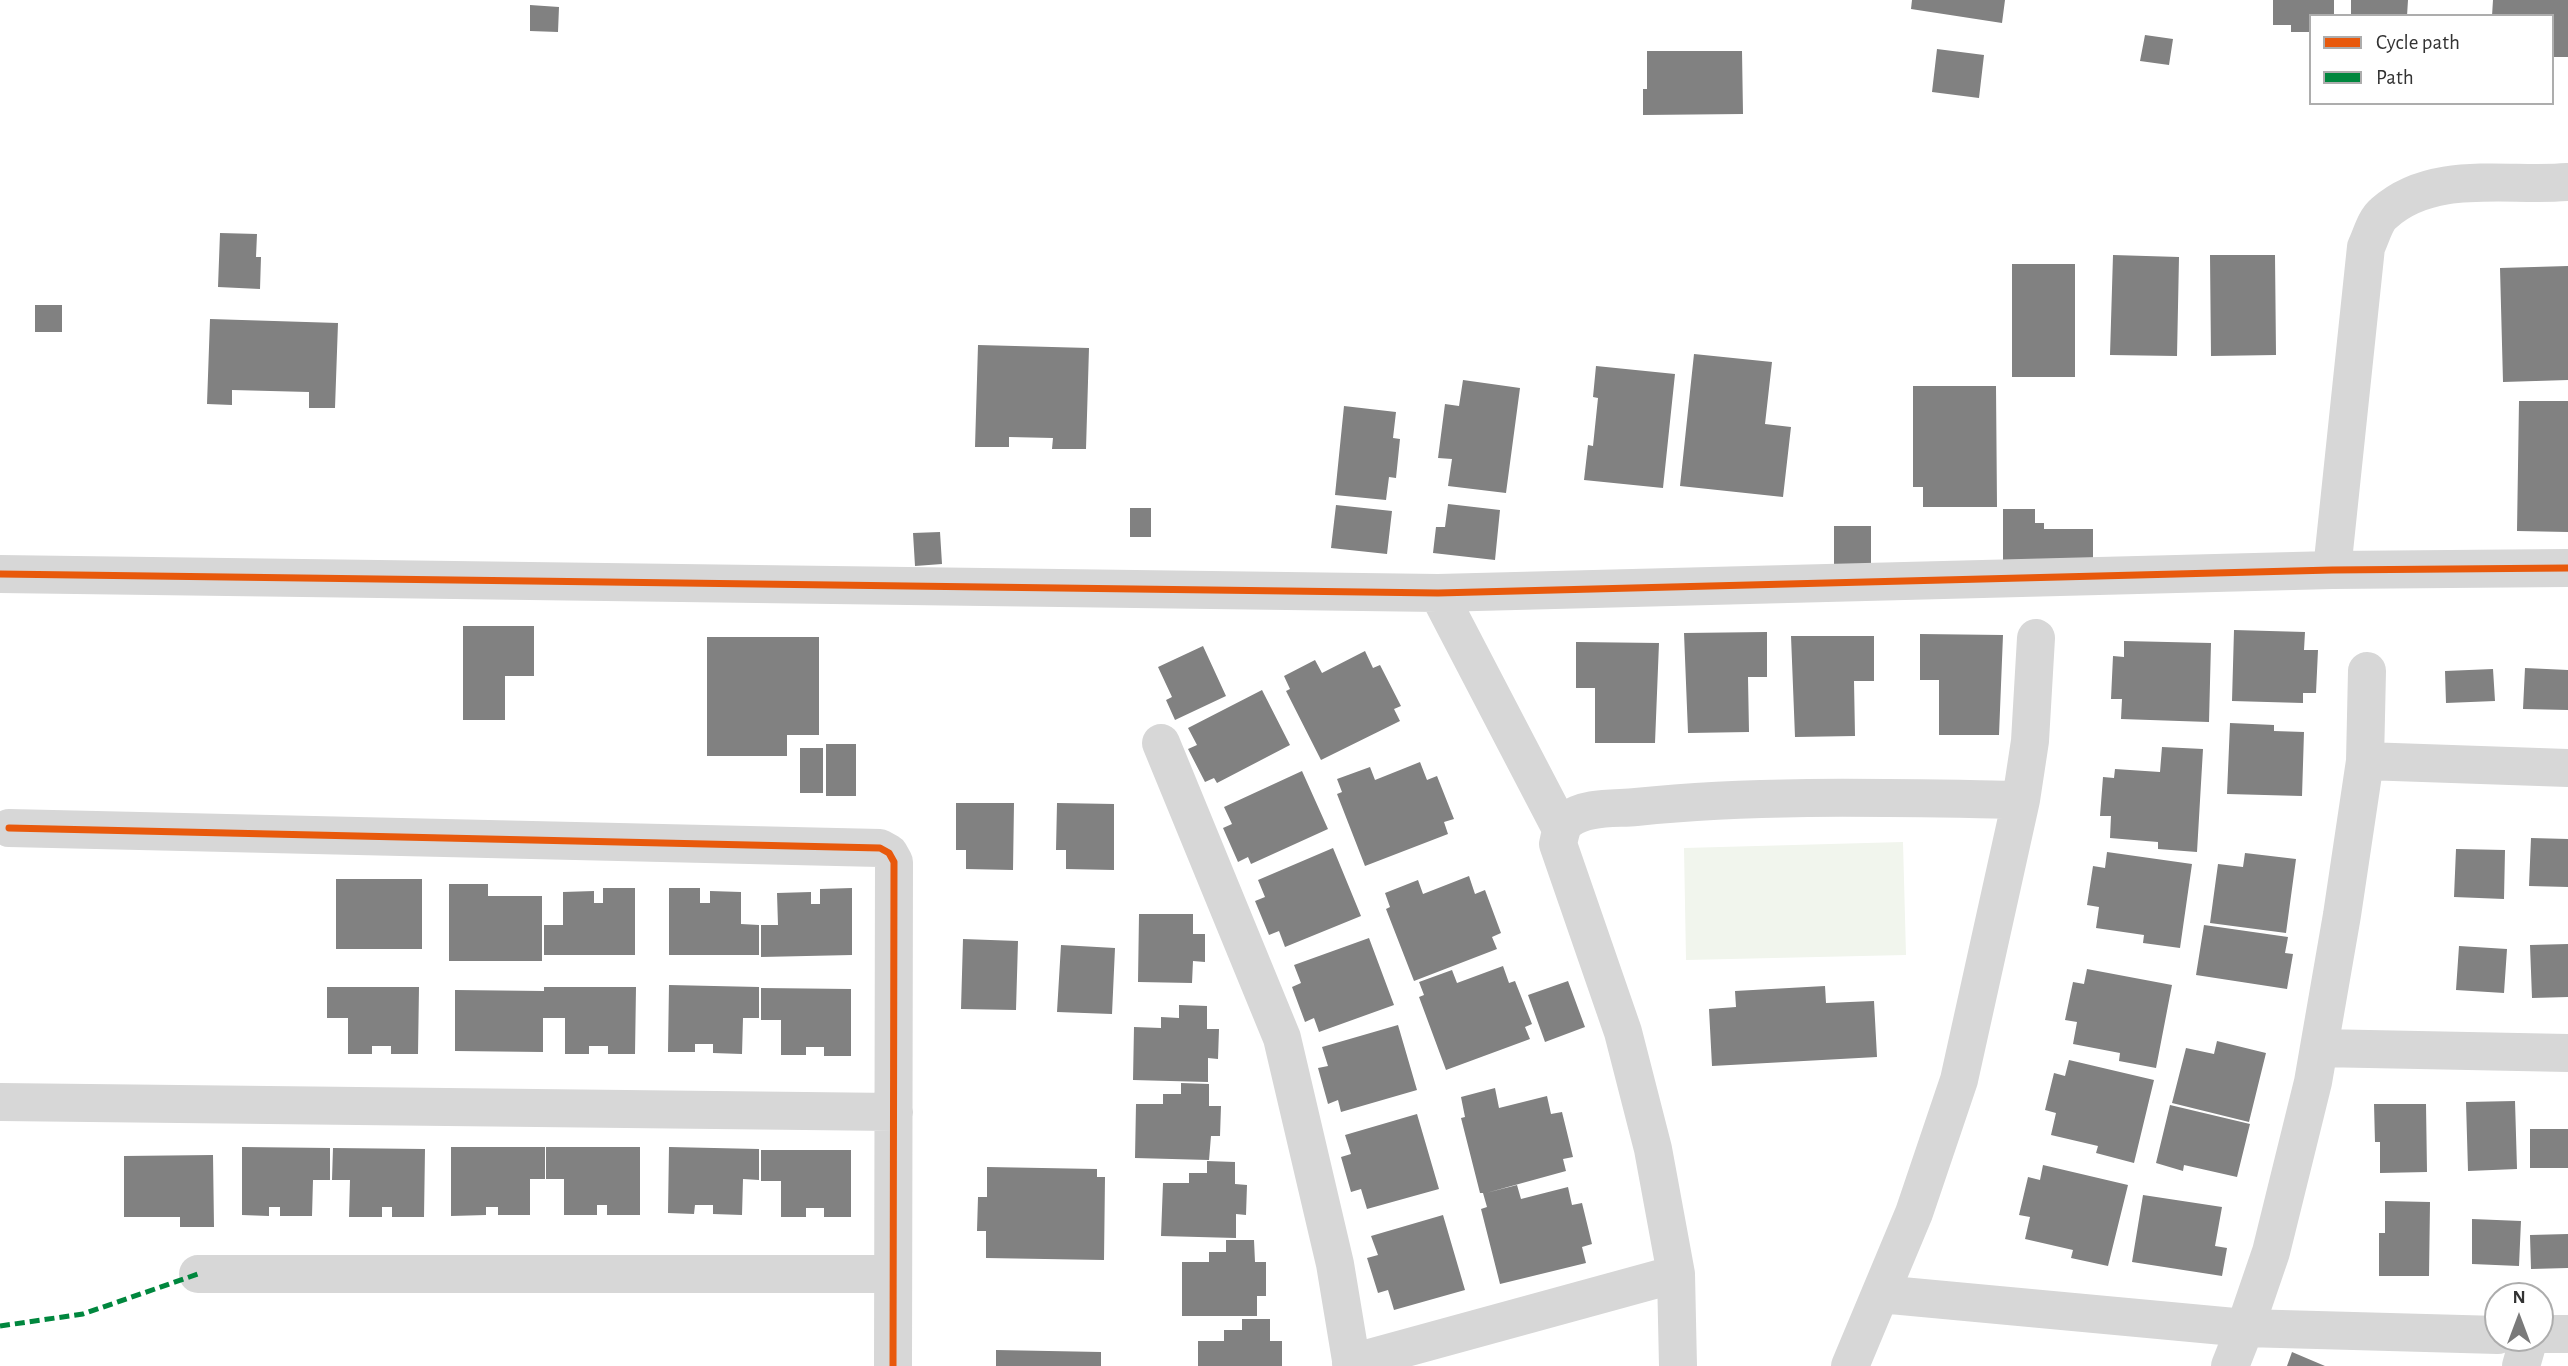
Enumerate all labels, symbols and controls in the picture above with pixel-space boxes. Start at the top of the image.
legend [2309,14,2554,105]
text: Cycle path [2376,32,2460,53]
text: Path [2376,67,2414,88]
north arrow [2484,1282,2554,1352]
text: N [2512,1288,2526,1307]

